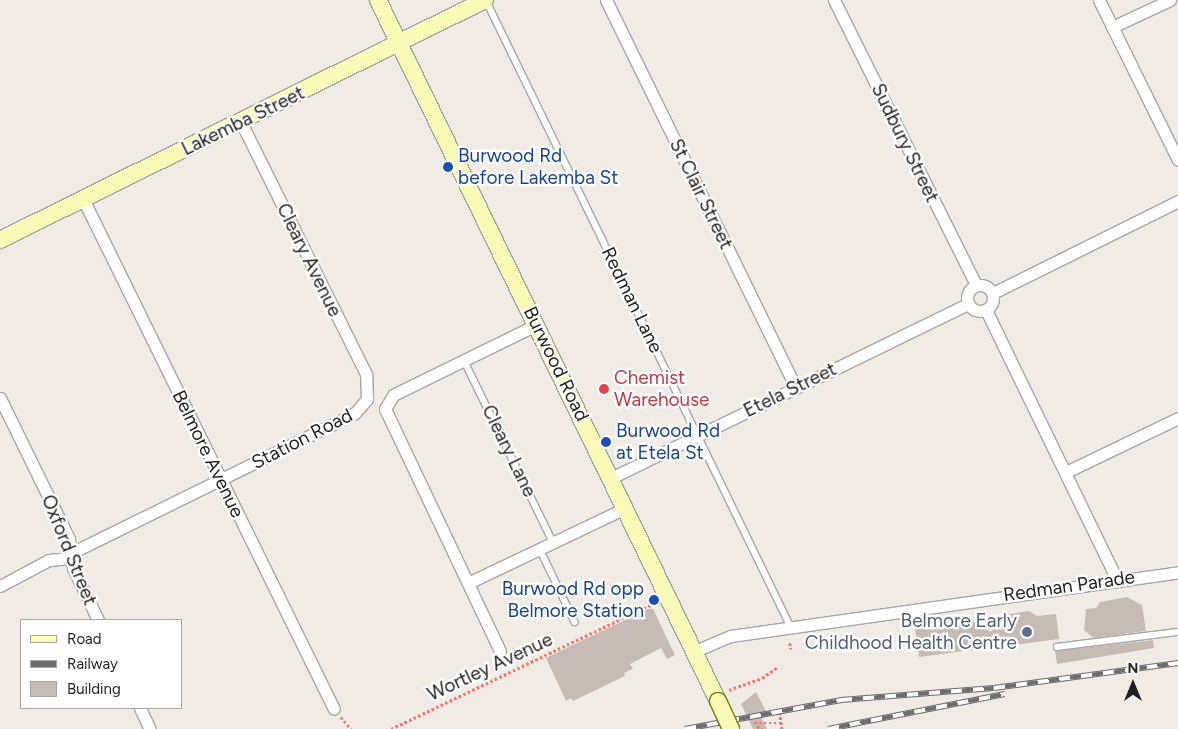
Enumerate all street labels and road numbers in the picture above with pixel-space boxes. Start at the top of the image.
street label: Sudbury Street [866,80,944,206]
street label: Lakemba Street [178,81,308,161]
street label: St Clair Street [664,135,738,253]
street label: Cleary Avenue [272,200,346,320]
street label: Redman Lane [597,243,667,357]
street label: Burwood Road [518,303,594,425]
street label: Etela Street [740,358,840,422]
street label: Belmore Avenue [167,386,249,522]
street label: Cleary Lane [477,401,541,501]
street label: Station Road [248,404,356,474]
street label: Oxford Street [36,491,102,609]
street label: Redman Parade [1002,565,1136,607]
street label: Wortley Avenue [424,628,556,706]

